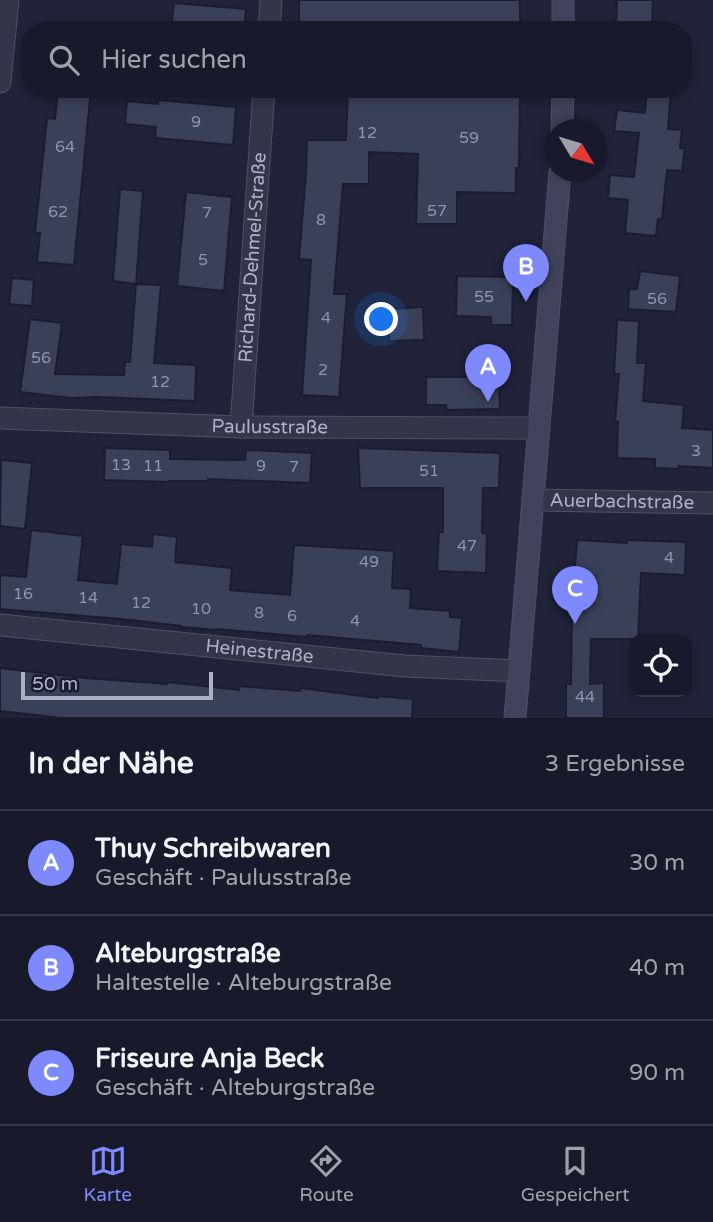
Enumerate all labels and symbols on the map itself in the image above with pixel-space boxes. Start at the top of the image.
house number: 9 [191,112,201,132]
north arrow [545,119,608,182]
house number: 12 [357,123,377,143]
house number: 59 [459,128,479,148]
house number: 64 [55,137,75,157]
street label: Richard-Dehmel-Straße [234,152,271,363]
house number: 57 [427,201,447,221]
house number: 62 [48,202,68,222]
house number: 7 [202,203,212,223]
house number: 8 [316,210,326,230]
pin: B [503,244,549,302]
house number: 5 [198,250,208,270]
house number: 55 [474,287,494,307]
house number: 56 [647,289,667,309]
your location [364,302,398,336]
house number: 4 [321,308,331,328]
pin: A [465,344,511,402]
house number: 56 [31,348,51,368]
house number: 2 [318,360,328,380]
house number: 12 [150,372,170,392]
street label: Paulusstraße [211,415,328,438]
house number: 3 [691,441,701,461]
house number: 13 [111,455,131,475]
house number: 11 [143,456,163,476]
house number: 9 [256,456,266,476]
house number: 7 [289,457,299,477]
house number: 51 [419,461,439,481]
street label: Auerbachstraße [550,489,694,514]
house number: 47 [457,536,477,556]
house number: 4 [664,548,674,568]
house number: 49 [359,552,379,572]
pin: C [552,566,598,624]
house number: 16 [13,584,33,604]
house number: 14 [78,588,98,608]
house number: 12 [131,593,151,613]
house number: 10 [191,599,211,619]
house number: 8 [254,603,264,623]
house number: 6 [287,606,297,626]
house number: 4 [350,611,360,631]
street label: Heinestraße [205,635,315,668]
scale bar [21,669,214,701]
house number: 44 [575,687,595,707]

